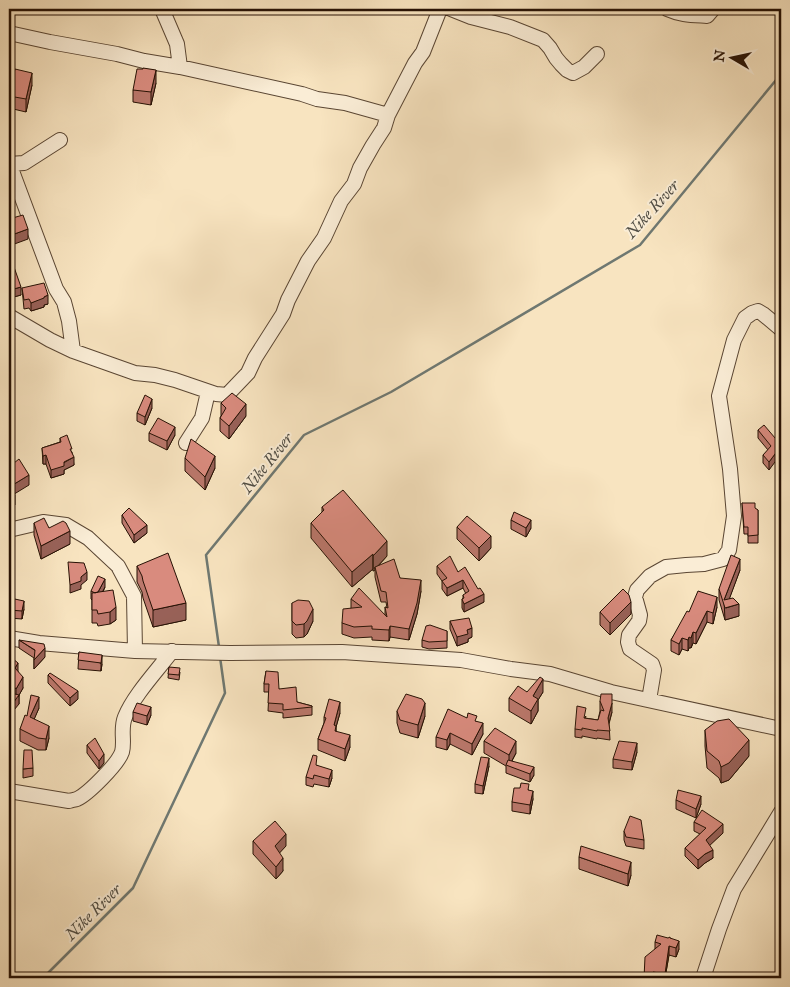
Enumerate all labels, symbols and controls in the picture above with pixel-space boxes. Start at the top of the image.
north arrow [708,32,758,82]
text: N [710,49,729,63]
water label: Nike River [620,175,684,243]
water label: Nike River [236,428,298,498]
water label: Nike River [60,879,126,945]

